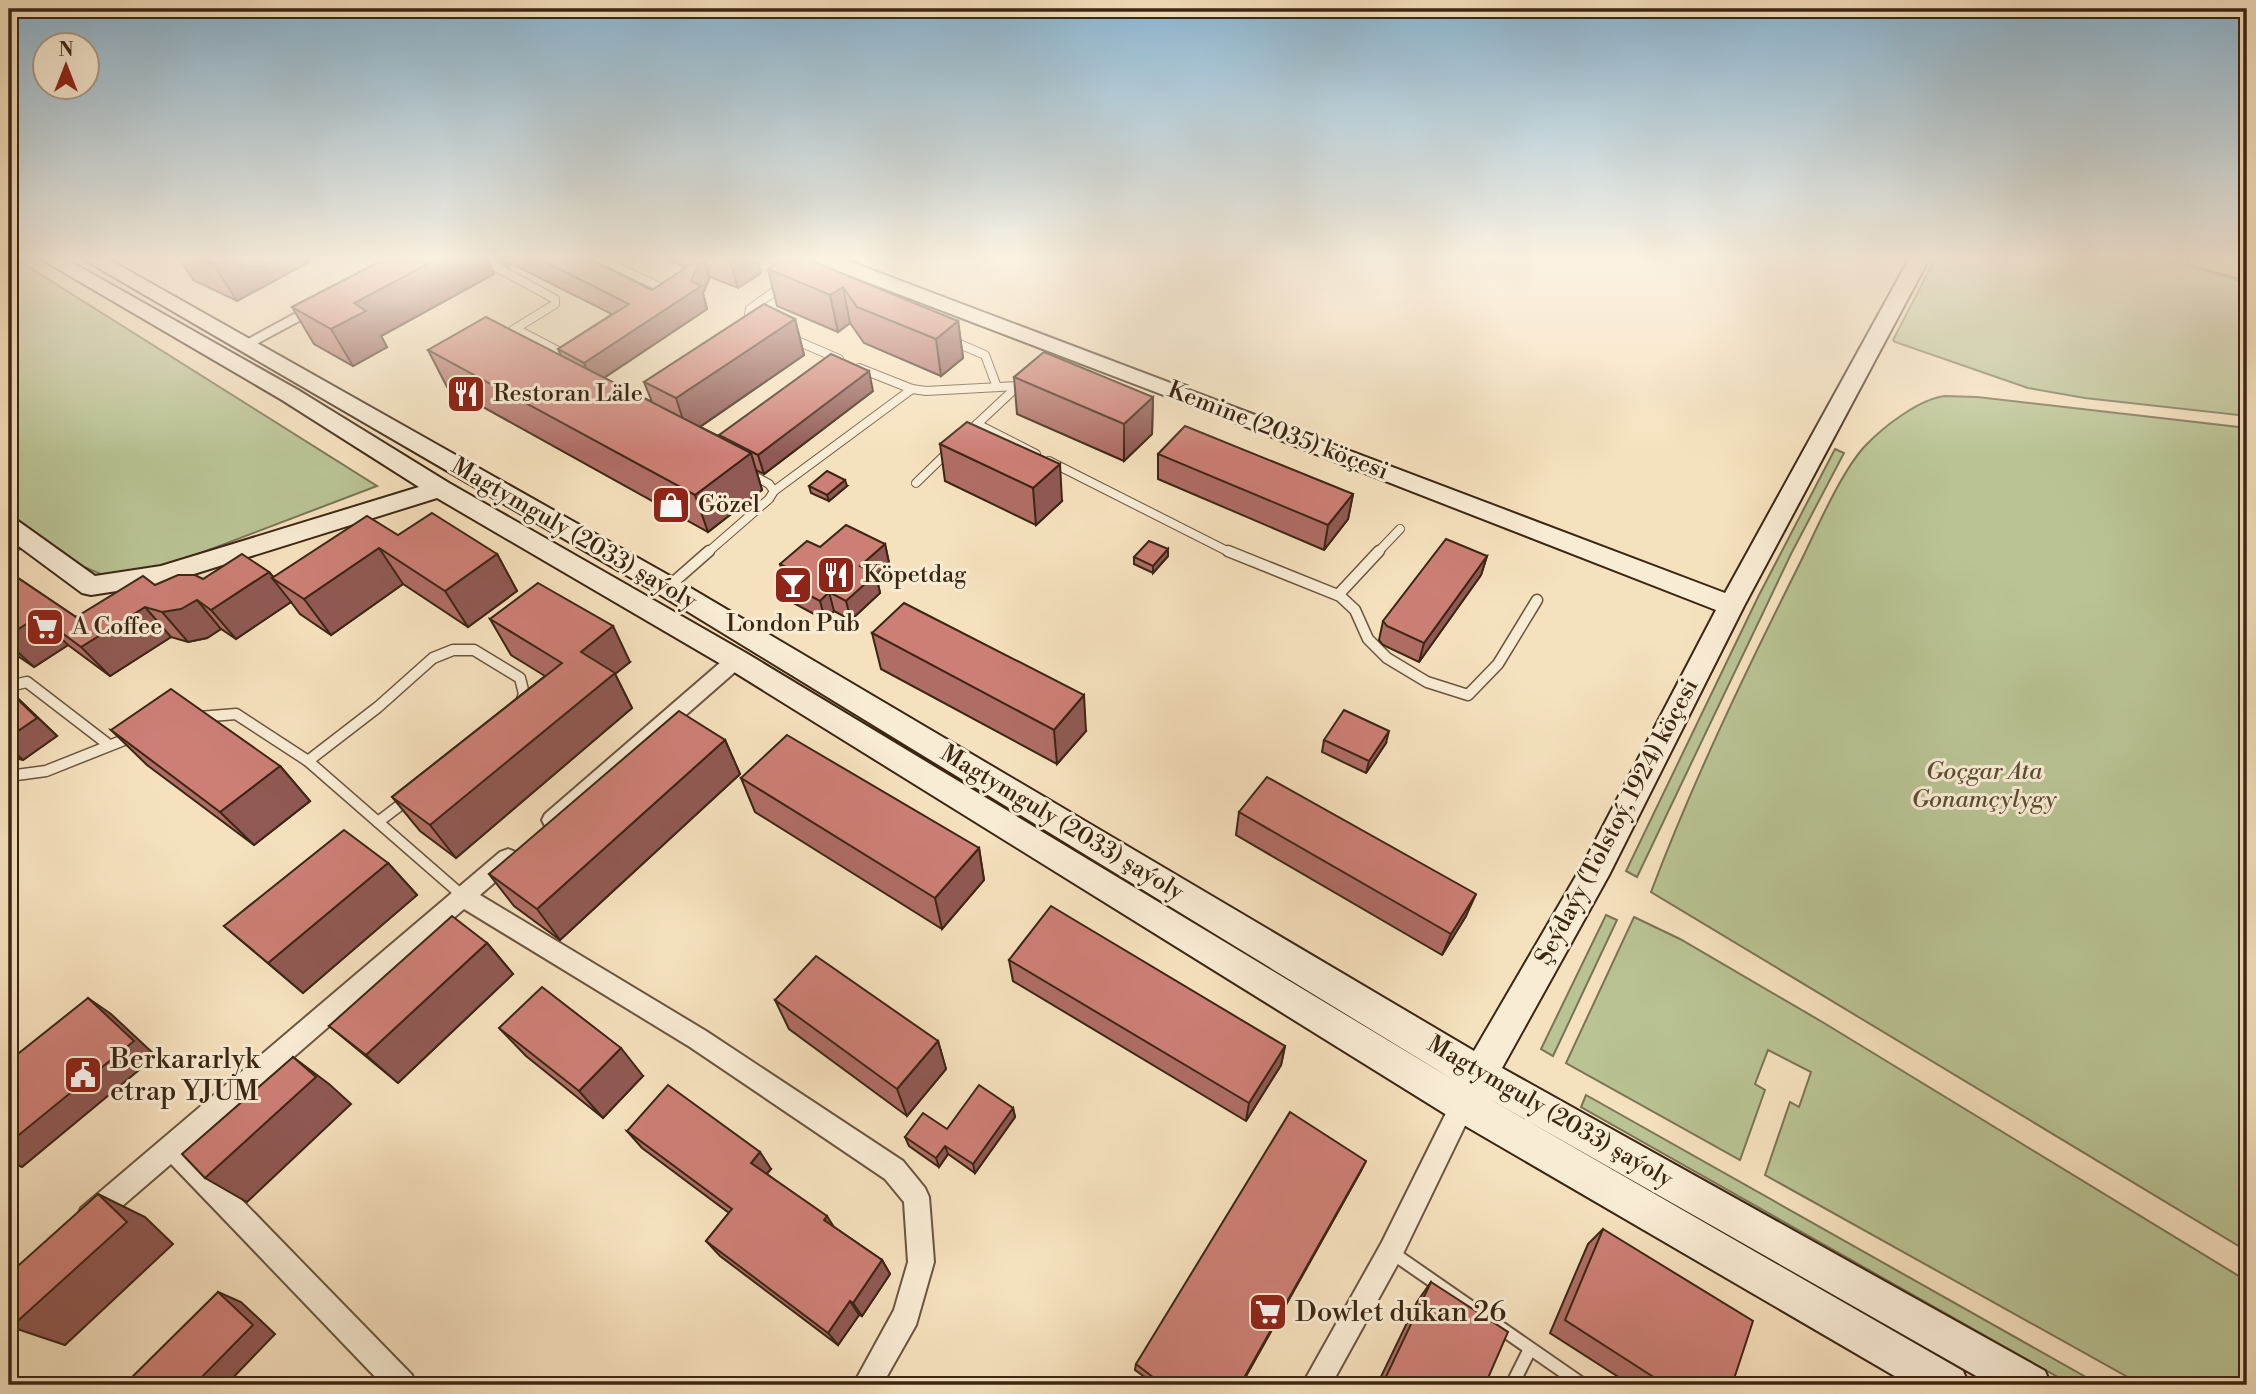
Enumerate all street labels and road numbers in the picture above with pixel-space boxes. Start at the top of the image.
street label: Kemine (2035) köçesi [1163,375,1393,487]
street label: Magtymguly (2033) şaýoly [446,451,702,617]
street label: Şeýdaýy (Tolstoý, 1924) köçesi [1529,674,1705,970]
street label: Magtymguly (2033) şaýoly [935,738,1189,908]
street label: Magtymguly (2033) şaýoly [1422,1029,1678,1195]

